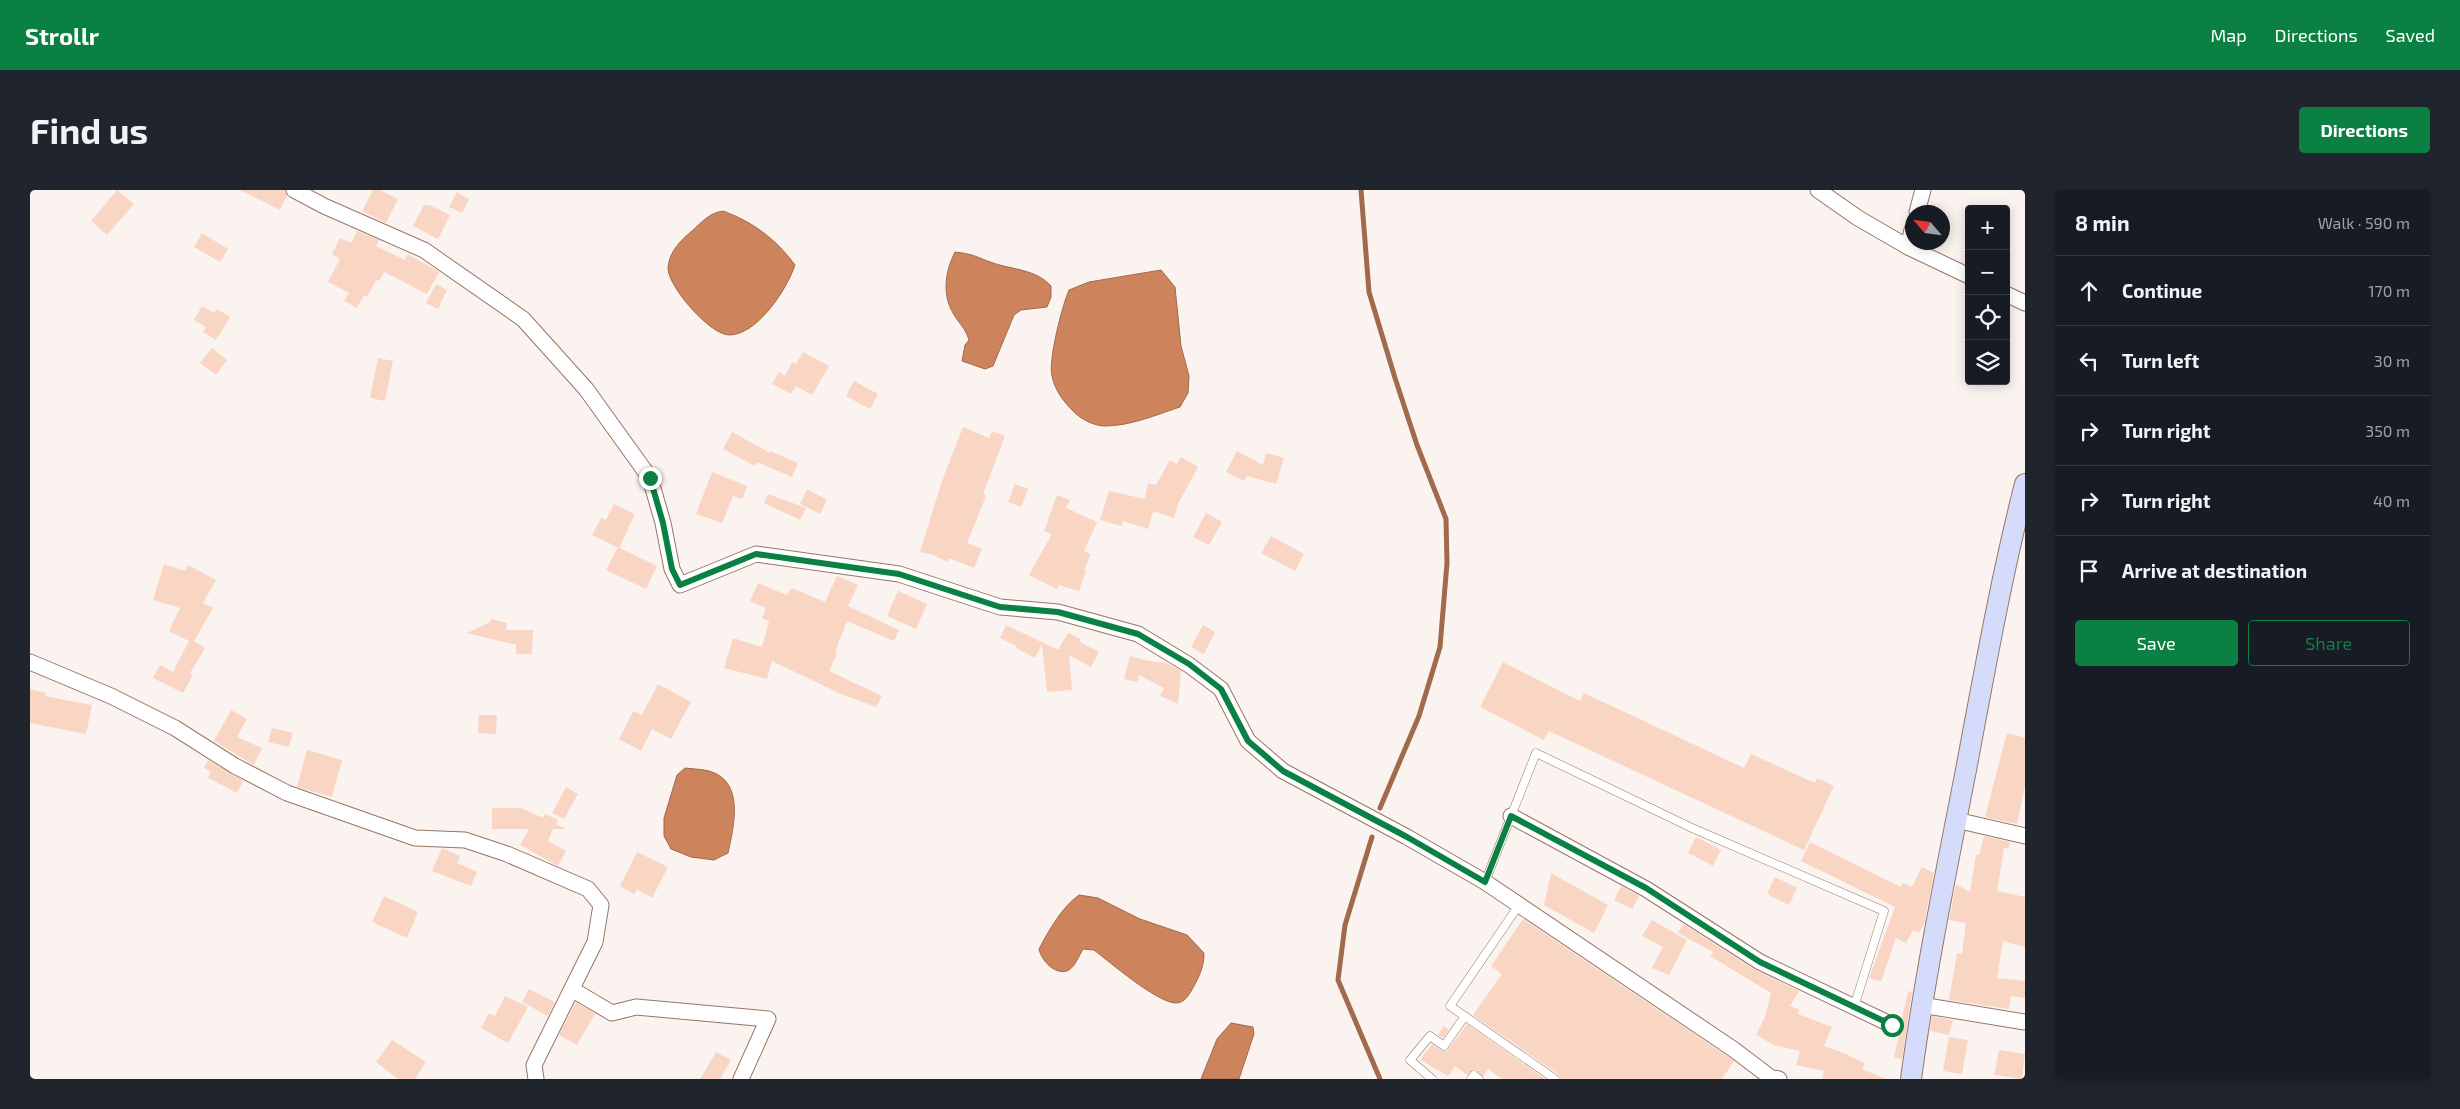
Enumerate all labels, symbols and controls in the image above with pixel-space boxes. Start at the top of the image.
text: Strollr [25,21,99,50]
text: Map [2210,24,2247,46]
text: Directions [2275,24,2358,46]
text: Saved [2386,24,2435,46]
button: Directions [2299,107,2430,153]
text: Find us [30,109,148,151]
north arrow [1905,205,1950,250]
map controls [1965,205,2010,385]
button: + [1965,205,2010,250]
text: 8 min [2075,210,2130,235]
text: Walk · 590 m [2318,213,2410,232]
button: − [1965,250,2010,295]
icon: ahead [2075,277,2103,305]
text: Continue [2122,279,2202,302]
text: 170 m [2368,281,2410,300]
button: locate [1965,295,2010,340]
button: layers [1965,340,2010,385]
icon: left [2075,347,2103,375]
text: Turn left [2122,349,2199,372]
text: 30 m [2374,351,2410,370]
icon: right [2075,417,2103,445]
text: Turn right [2122,419,2210,442]
text: 350 m [2365,421,2410,440]
route end [639,467,662,490]
icon: right [2075,487,2103,515]
text: Turn right [2122,489,2210,512]
text: 40 m [2373,491,2410,510]
icon: arrive [2075,557,2103,585]
text: Arrive at destination [2122,559,2307,582]
button: Save [2075,620,2238,666]
button: Share [2248,620,2410,666]
route start [1881,1014,1904,1037]

